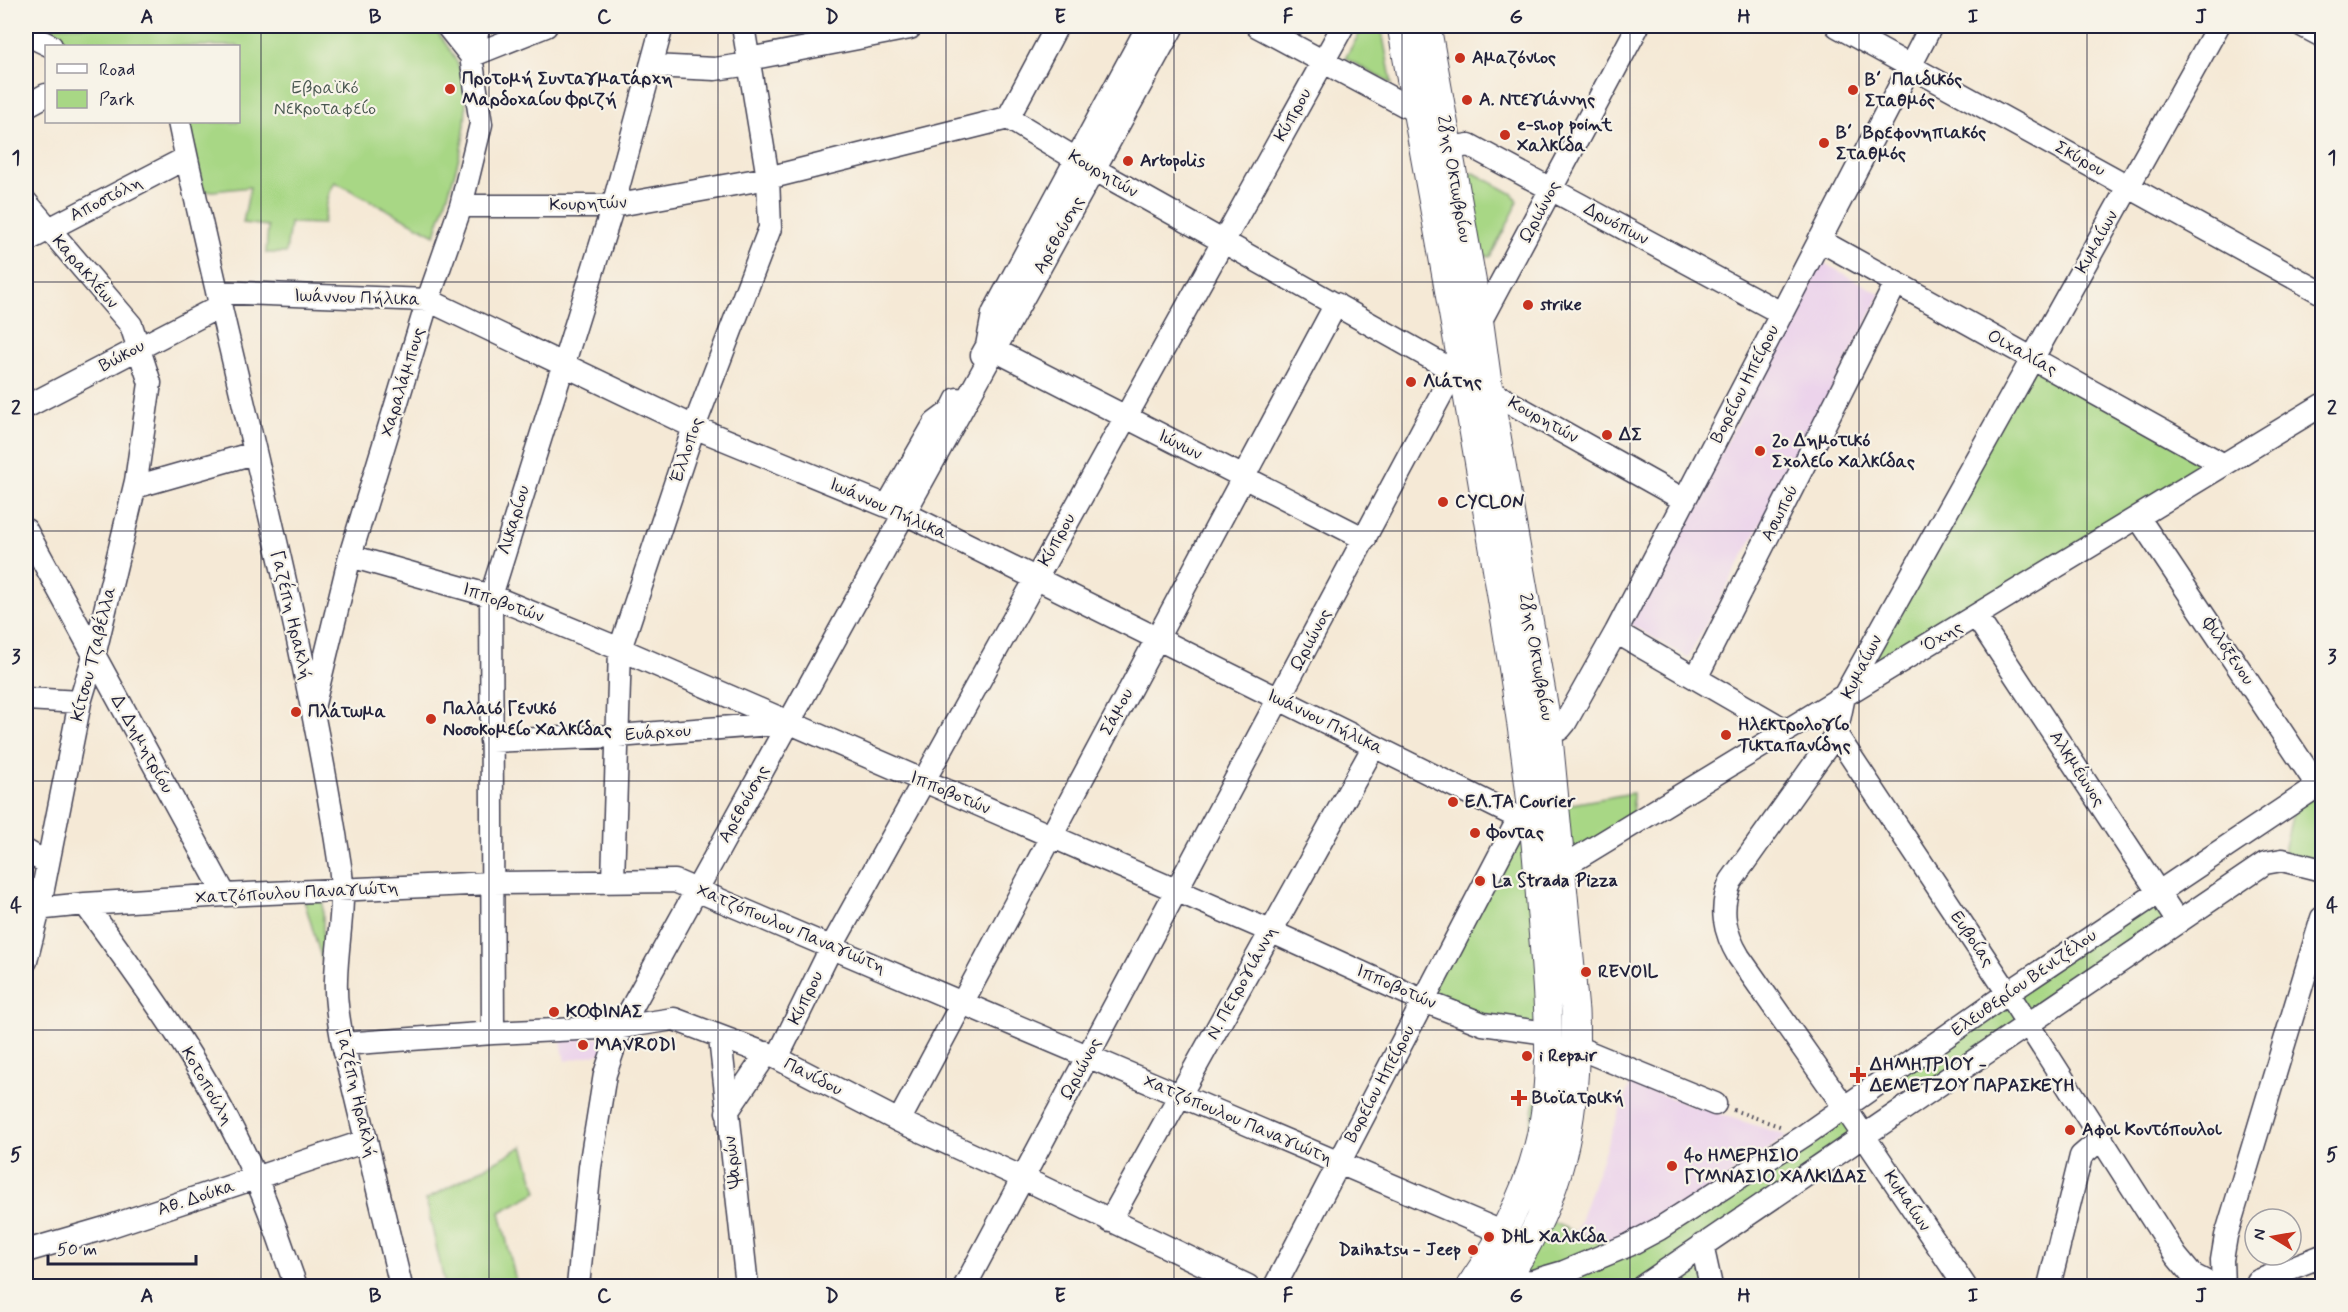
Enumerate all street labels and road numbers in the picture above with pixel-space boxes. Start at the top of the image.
street label: Κύπρου [1269,84,1317,146]
street label: 28ης Οκτωβρίου [1431,113,1477,245]
street label: Σκύρου [2050,135,2110,183]
street label: Κουρητών [1064,144,1143,204]
street label: Αποστόλη [66,170,146,228]
street label: Ωριώνος [1514,176,1567,248]
street label: Κουρητών [549,191,627,217]
street label: Αρεθούσης [1028,192,1090,278]
street label: Δρυόπων [1579,197,1653,251]
street label: Κυμαίων [2070,206,2124,278]
street label: Καρακλέων [46,229,125,314]
street label: Ιωάννου Πήλικα [293,284,421,312]
street label: Βορείου Ηπείρου [1705,321,1785,447]
street label: Χαραλάμπους [375,324,431,440]
street label: Οιχαλίας [1983,324,2061,382]
street label: Βώκου [95,334,149,378]
street label: Κουρητών [1503,391,1583,449]
street label: Έλλοπος [665,414,709,486]
street label: Ιώνων [1154,424,1206,466]
street label: Ιωάννου Πήλικα [825,472,951,546]
street label: Ασωπού [1756,481,1804,545]
street label: Λικαρίου [492,482,536,558]
street label: Κύπρου [1033,509,1081,571]
street label: Γαζέπη Ηρακλή [264,548,318,682]
street label: Ιπποβοτών [459,577,547,629]
street label: Κίτσου Τζαβέλλα [65,584,122,724]
street label: 28ης Οκτωβρίου [1513,591,1559,723]
street label: Ωριώνος [1285,604,1338,676]
street label: Φιλόξενου [2196,611,2260,690]
street label: Όχης [1917,615,1967,659]
street label: Κυμαίων [1836,631,1888,703]
street label: Σάμου [1095,684,1139,740]
street label: Ιωάννου Πήλικα [1263,684,1387,760]
street label: Δ. Δημητρίου [105,690,179,798]
street label: Ευάρχου [624,719,692,747]
street label: Αλκμέωνος [2043,726,2112,812]
street label: Αρεθούσης [713,761,775,847]
street label: Ιπποβοτών [906,765,994,821]
street label: Χατζόπουλου Παναγιώτη [195,876,399,910]
street label: Χατζόπουλου Παναγιώτη [693,878,889,980]
street label: Ευβοίας [1944,906,2000,972]
street label: Ν. Πετρογιάννη [1201,922,1283,1044]
street label: Ελευθερίου Βενιζέλου [1946,923,2102,1042]
street label: Ιπποβοτών [1352,959,1440,1015]
street label: Κύπρου [783,967,829,1029]
street label: Βορείου Ηπείρου [1339,1021,1421,1147]
street label: Γαζέπη Ηρακλή [329,1026,383,1160]
street label: Ωριώνος [1055,1033,1108,1105]
street label: Κοτοπούλη [175,1042,239,1130]
street label: Πανίδου [780,1052,846,1102]
street label: Χατζόπουλου Παναγιώτη [1140,1069,1336,1171]
street label: Ψαρών [718,1134,748,1190]
street label: Κυμαίων [1878,1166,1936,1236]
street label: Αθ. Δούκα [154,1174,238,1222]

